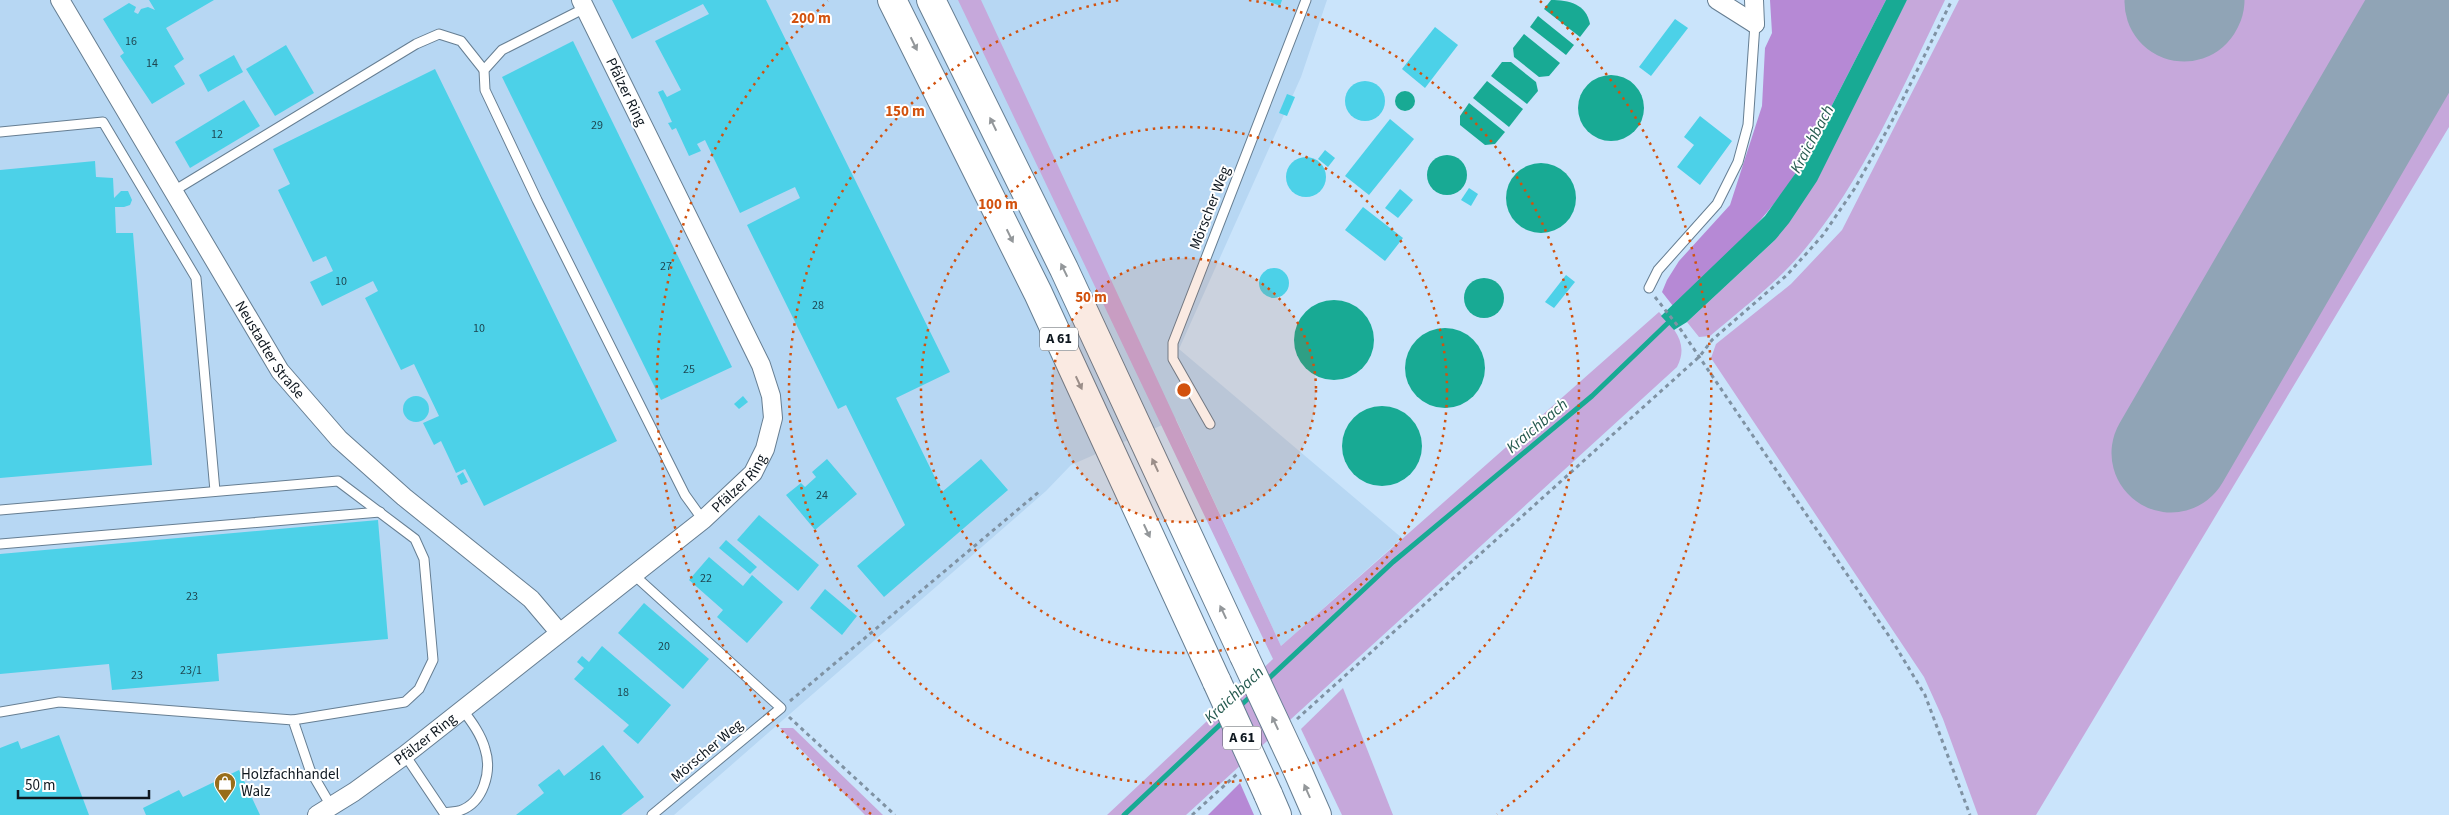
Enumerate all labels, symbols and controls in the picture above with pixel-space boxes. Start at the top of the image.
text: 200 m [791,8,831,29]
house number: 16 [125,33,137,50]
one-way arrow [910,37,918,51]
street label: Pfälzer Ring [600,54,652,130]
house number: 14 [146,55,158,72]
text: 150 m [885,101,925,122]
water label: Kraichbach [1785,101,1839,177]
house number: 29 [591,117,603,134]
one-way arrow [988,117,996,131]
house number: 12 [211,126,223,143]
street label: Mörscher Weg [1184,163,1236,253]
text: 100 m [978,194,1018,215]
one-way arrow [1006,229,1014,243]
house number: 27 [660,258,672,275]
one-way arrow [1060,262,1069,277]
house number: 10 [335,273,347,290]
text: 50 m [1075,287,1107,308]
street label: Neustadter Straße [230,297,310,403]
house number: 28 [812,297,824,314]
house number: 10 [473,320,485,337]
road number: A 61 [1040,328,1078,350]
house number: 25 [683,361,695,378]
one-way arrow [1076,376,1084,390]
centre of rings [1175,381,1193,399]
water label: Kraichbach [1501,394,1573,458]
street label: Pfälzer Ring [707,450,772,517]
one-way arrow [1151,458,1159,472]
house number: 24 [816,487,828,504]
one-way arrow [1144,524,1152,538]
house number: 22 [700,570,712,587]
house number: 23 [186,588,198,605]
one-way arrow [1219,605,1227,619]
house number: 20 [658,638,670,655]
house number: 23/1 [180,662,202,679]
water label: Kraichbach [1199,662,1269,728]
house number: 23 [131,667,143,684]
house number: 18 [617,684,629,701]
street label: Pfälzer Ring [389,708,461,770]
street label: Mörscher Weg [667,714,748,787]
one-way arrow [1271,716,1279,730]
road number: A 61 [1223,726,1261,750]
place label: Holzfachhandel Walz [241,764,339,802]
scale bar [18,768,149,800]
house number: 16 [589,768,601,785]
shop icon: Holzfachhandel Walz [213,771,237,802]
text: 50 m [25,775,55,796]
one-way arrow [1302,784,1310,798]

